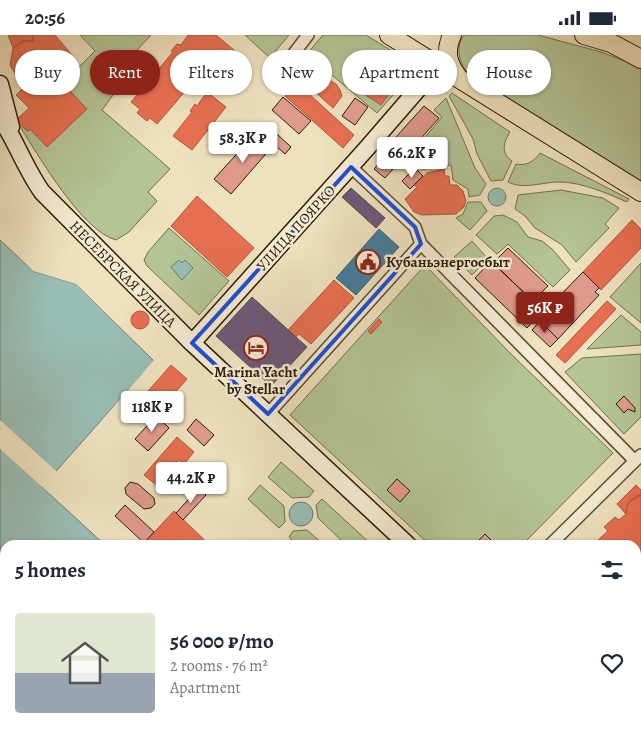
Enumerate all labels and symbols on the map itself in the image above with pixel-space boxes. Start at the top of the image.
pin: 58.3K ₽ [197,121,289,164]
pin: 66.2K ₽ [366,137,458,179]
street label: УЛИЦА ПОЯРКО [252,181,340,275]
street label: НЕСЕБРСКАЯ УЛИЦА [65,216,181,332]
public building icon: Кубаньэнергосбыт [355,249,381,275]
place label: Кубаньэнергосбыт [386,252,510,272]
pin: 56K ₽ [510,291,580,334]
hotel icon: Marina Yacht by Stellar [243,335,269,361]
place label: Marina Yacht by Stellar [214,362,298,399]
pin: 118K ₽ [111,391,193,433]
pin: 44.2K ₽ [145,461,237,504]

